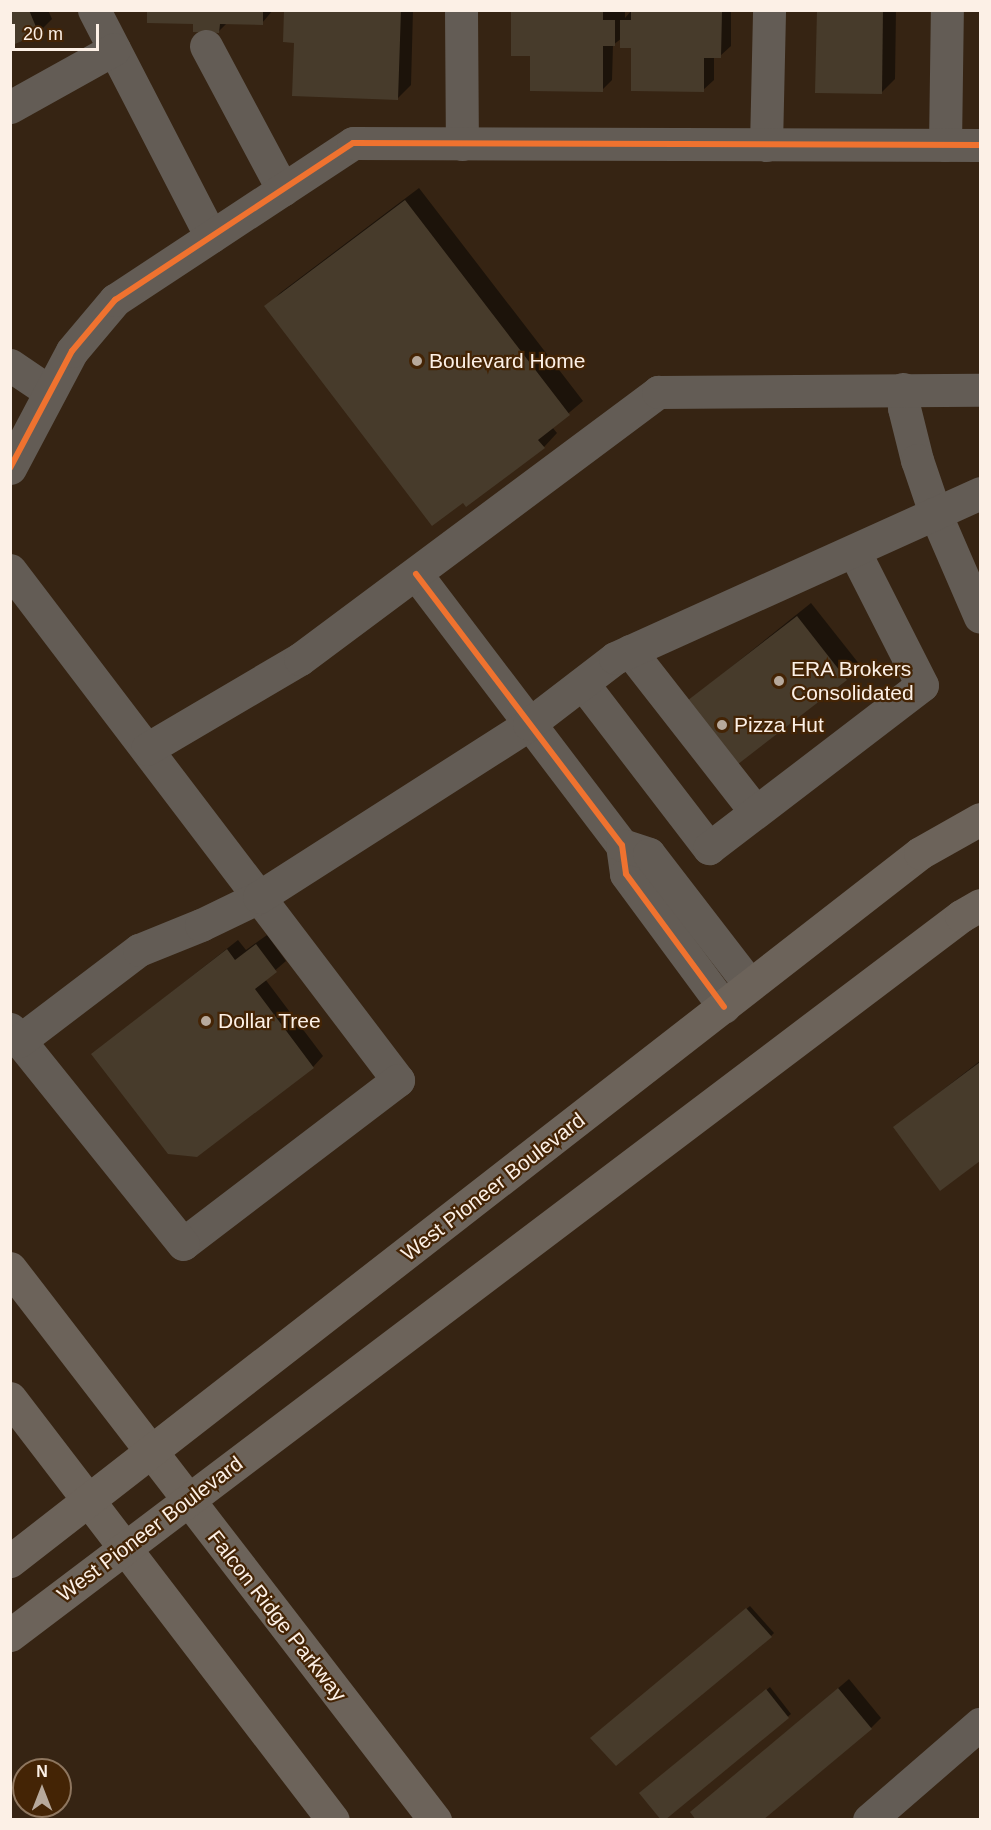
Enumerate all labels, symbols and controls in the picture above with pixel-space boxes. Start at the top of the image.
scale bar [15,12,102,50]
text: 20 m [23,24,63,44]
place label: Boulevard Home [429,348,585,374]
marker: Boulevard Home [410,354,424,368]
place label: ERA Brokers Consolidated [791,656,914,706]
marker: ERA Brokers Consolidated [772,674,786,688]
place label: Pizza Hut [734,712,824,738]
marker: Pizza Hut [715,718,729,732]
place label: Dollar Tree [218,1008,321,1034]
marker: Dollar Tree [199,1014,213,1028]
street label: West Pioneer Boulevard [396,1107,590,1267]
street label: West Pioneer Boulevard [52,1451,248,1607]
street label: Falcon Ridge Parkway [202,1525,352,1707]
north arrow [12,1758,72,1818]
text: N [36,1763,48,1780]

